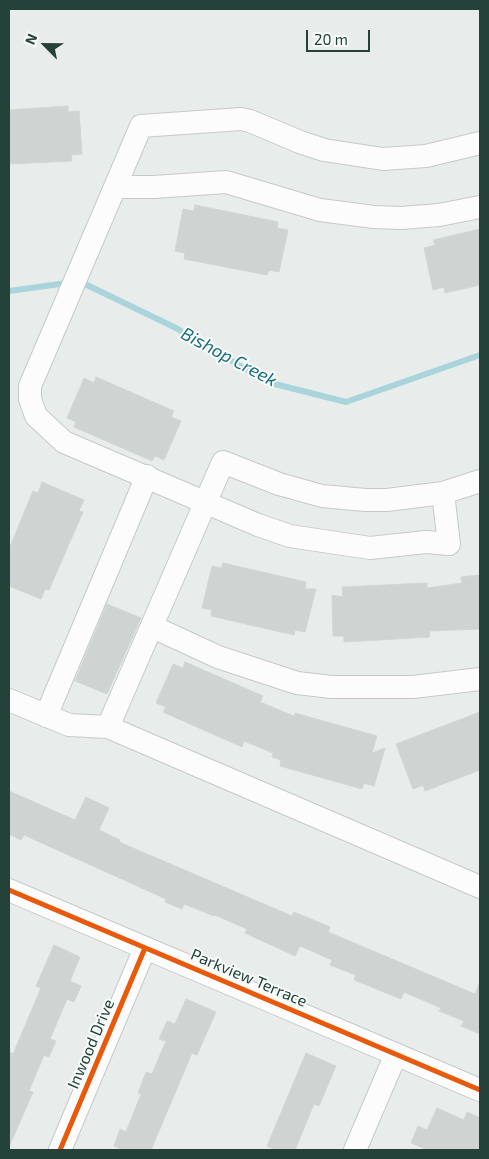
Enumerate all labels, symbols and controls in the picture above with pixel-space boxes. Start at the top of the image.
north arrow [20,20,70,70]
scale bar [309,20,373,52]
text: 20 m [314,30,348,48]
text: N [21,31,41,47]
water label: Bishop Creek [177,323,281,391]
street label: Parkview Terrace [188,945,310,1011]
street label: Inwood Drive [64,996,118,1092]

